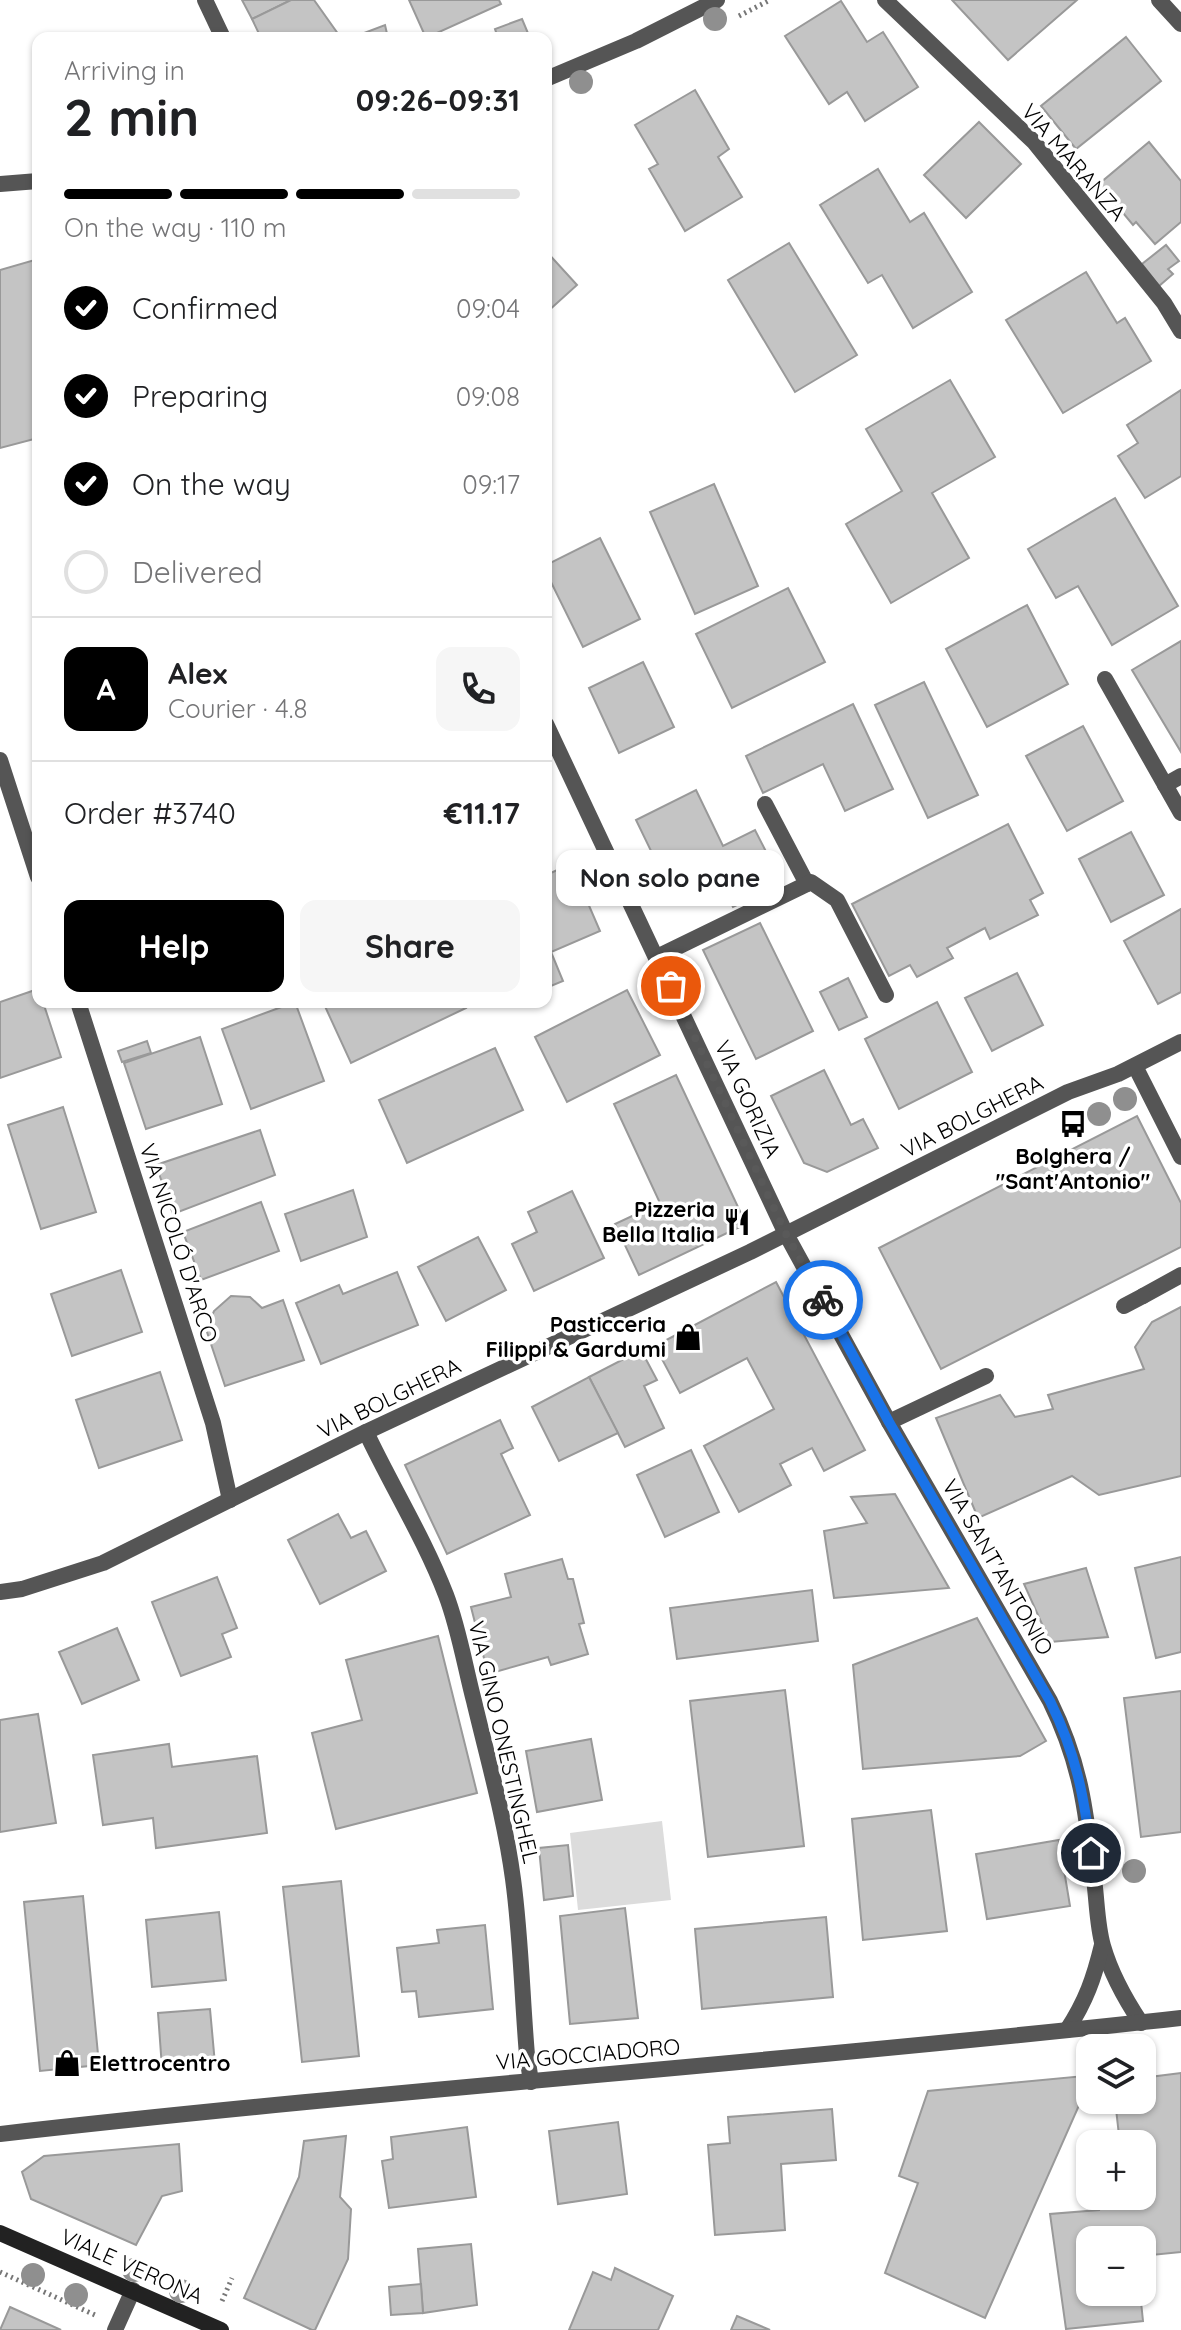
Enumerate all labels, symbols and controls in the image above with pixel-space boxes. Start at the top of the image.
text: Arriving in [64,54,185,87]
text: 09:26–09:31 [356,81,520,119]
text: 2 min [64,84,199,149]
street label: VIA MARANZA [1015,98,1133,226]
text: On the way · 110 m [64,211,286,244]
icon: check [64,286,108,330]
text: Confirmed [132,289,278,327]
text: 09:04 [456,292,520,325]
icon: check [64,374,108,418]
text: Preparing [132,377,268,415]
text: 09:08 [456,380,520,413]
icon: check [64,462,108,506]
text: On the way [132,465,291,503]
text: 09:17 [462,468,520,501]
text: Delivered [132,553,263,591]
button: phone [436,647,520,731]
text: Alex [168,654,227,692]
text: A [96,670,116,708]
text: Courier · 4.8 [168,692,307,725]
text: Order #3740 [64,794,236,832]
text: €11.17 [444,794,520,832]
callout: Non solo pane [557,850,785,906]
text: Non solo pane [580,861,760,894]
button: Help [64,900,284,992]
button: Share [300,900,520,992]
pin [637,952,705,1020]
icon: bag [649,964,693,1008]
street label: VIA GORIZIA [709,1036,787,1162]
street label: VIA BOLGHERA [896,1068,1048,1164]
bus stop icon: Bolghera / "Sant'Antonio" [1058,1109,1088,1139]
street label: VIA NICOLÓ D'ARCO [134,1140,224,1346]
place label: Bolghera / "Sant'Antonio" [996,1142,1150,1195]
place label: Pizzeria Bella Italia [602,1195,715,1248]
restaurant icon: Pizzeria Bella Italia [722,1207,752,1237]
courier [783,1260,863,1340]
icon: bike [801,1278,845,1322]
place label: Pasticceria Filippi & Gardumi [486,1310,666,1363]
shop icon: Pasticceria Filippi & Gardumi [673,1322,703,1352]
street label: VIA BOLGHERA [313,1351,465,1445]
street label: VIA SANT'ANTONIO [936,1474,1060,1660]
street label: VIA GINO ONESTINGHEL [462,1618,546,1866]
pin [1057,1819,1125,1887]
icon: home [1069,1831,1113,1875]
street label: VIA GOCCIADORO [495,2032,681,2076]
map controls [1076,2034,1156,2306]
button: layers [1076,2034,1156,2114]
shop icon: Elettrocentro [52,2048,82,2078]
place label: Elettrocentro [89,2049,230,2077]
button: + [1076,2130,1156,2210]
street label: VIALE VERONA [56,2222,208,2310]
button: − [1076,2226,1156,2306]

